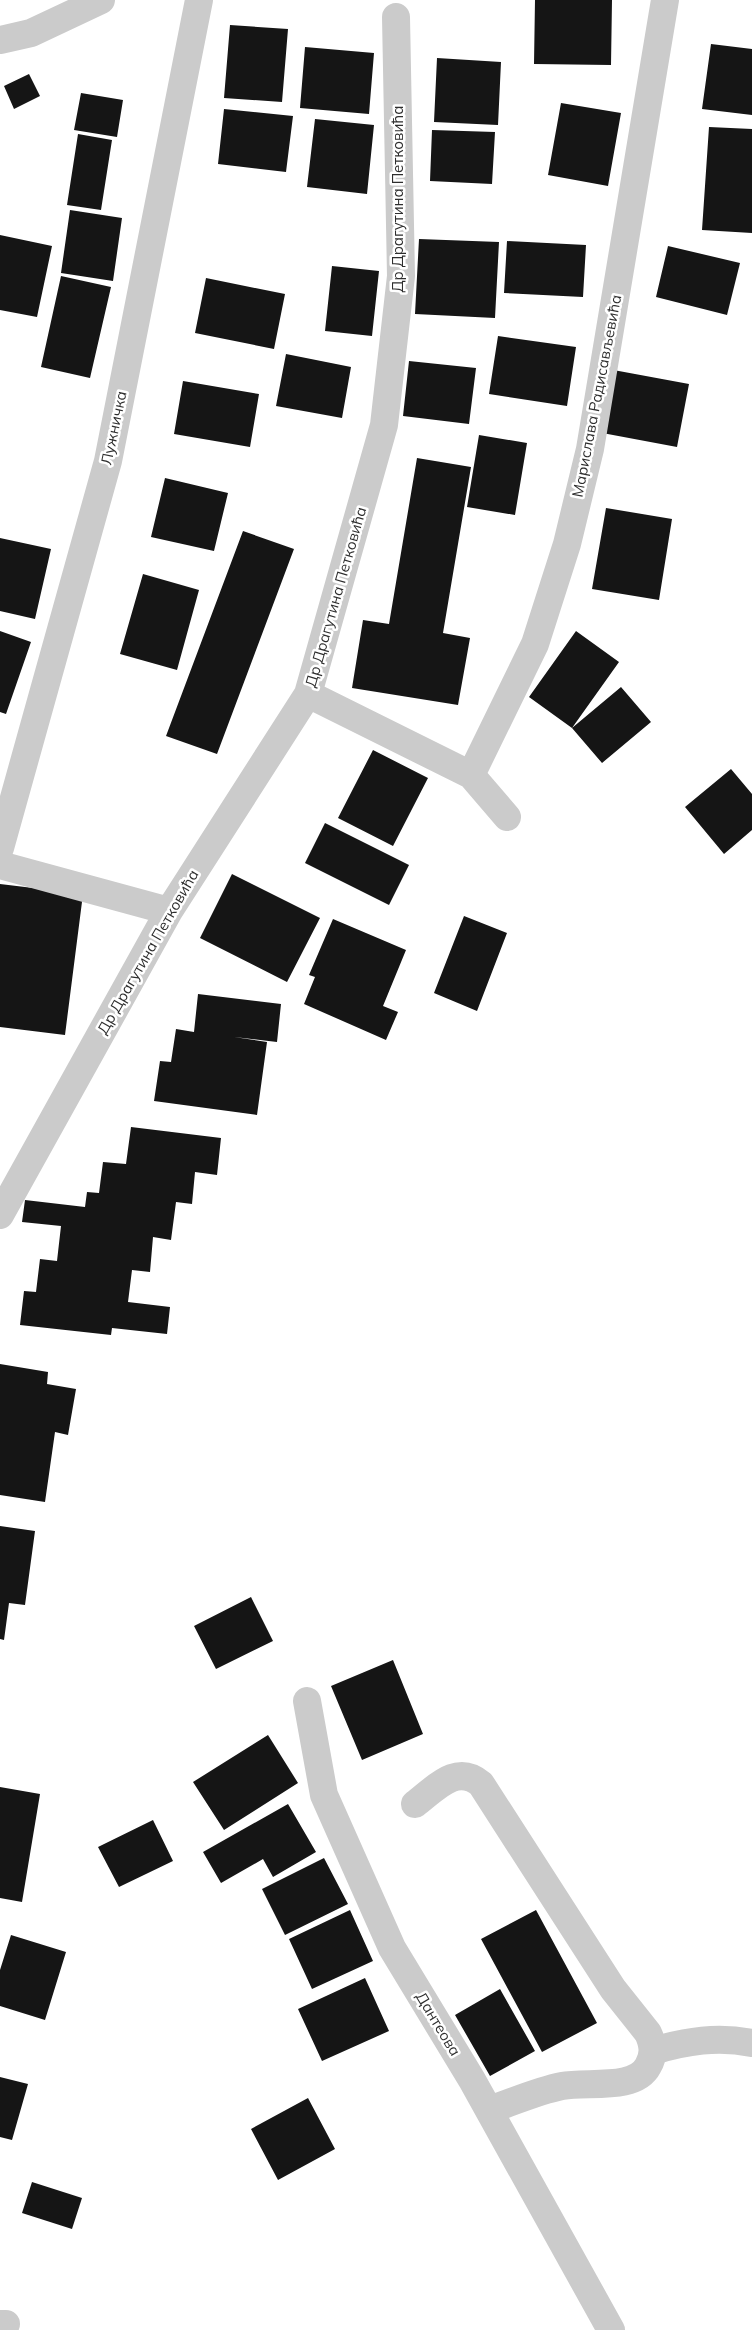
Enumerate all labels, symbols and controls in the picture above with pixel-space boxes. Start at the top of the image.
street label: Др Драгутина Петковића [388,106,407,292]
street label: Марислава Радисављевића [568,293,625,499]
street label: Лужничка [96,389,131,467]
street label: Др Драгутина Петковића [301,504,370,689]
street label: Др Драгутина Петковића [93,866,203,1037]
street label: Дантеова [412,1988,465,2059]

